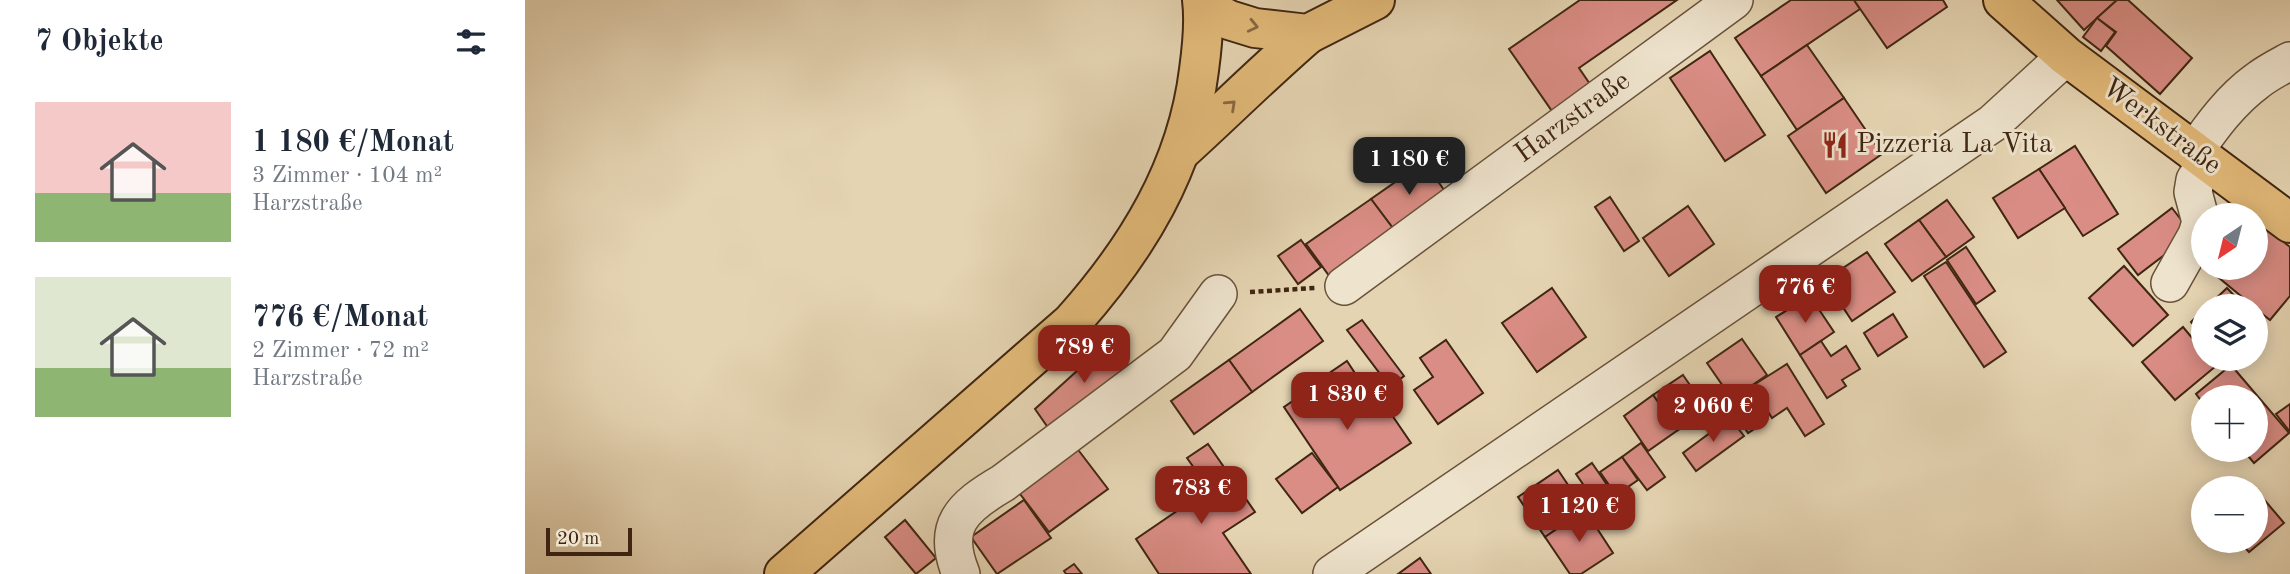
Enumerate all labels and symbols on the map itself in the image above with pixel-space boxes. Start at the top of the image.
one-way arrow [1247,18,1259,33]
street label: Harzstraße [1510,67,1636,169]
street label: Werkstraße [2096,73,2226,181]
one-way arrow [1223,101,1236,114]
restaurant icon: Pizzeria La Vita [1820,130,1850,160]
place label: Pizzeria La Vita [1856,131,2053,159]
pin: 1 180 € [1344,138,1474,197]
north arrow [2191,203,2268,280]
pin: 776 € [1756,266,1854,325]
pin: 789 € [1035,326,1133,385]
pin: 1 830 € [1282,372,1412,432]
pin: 2 060 € [1648,384,1778,444]
pin: 783 € [1152,466,1250,526]
pin: 1 120 € [1514,484,1644,544]
scale bar [546,525,632,557]

